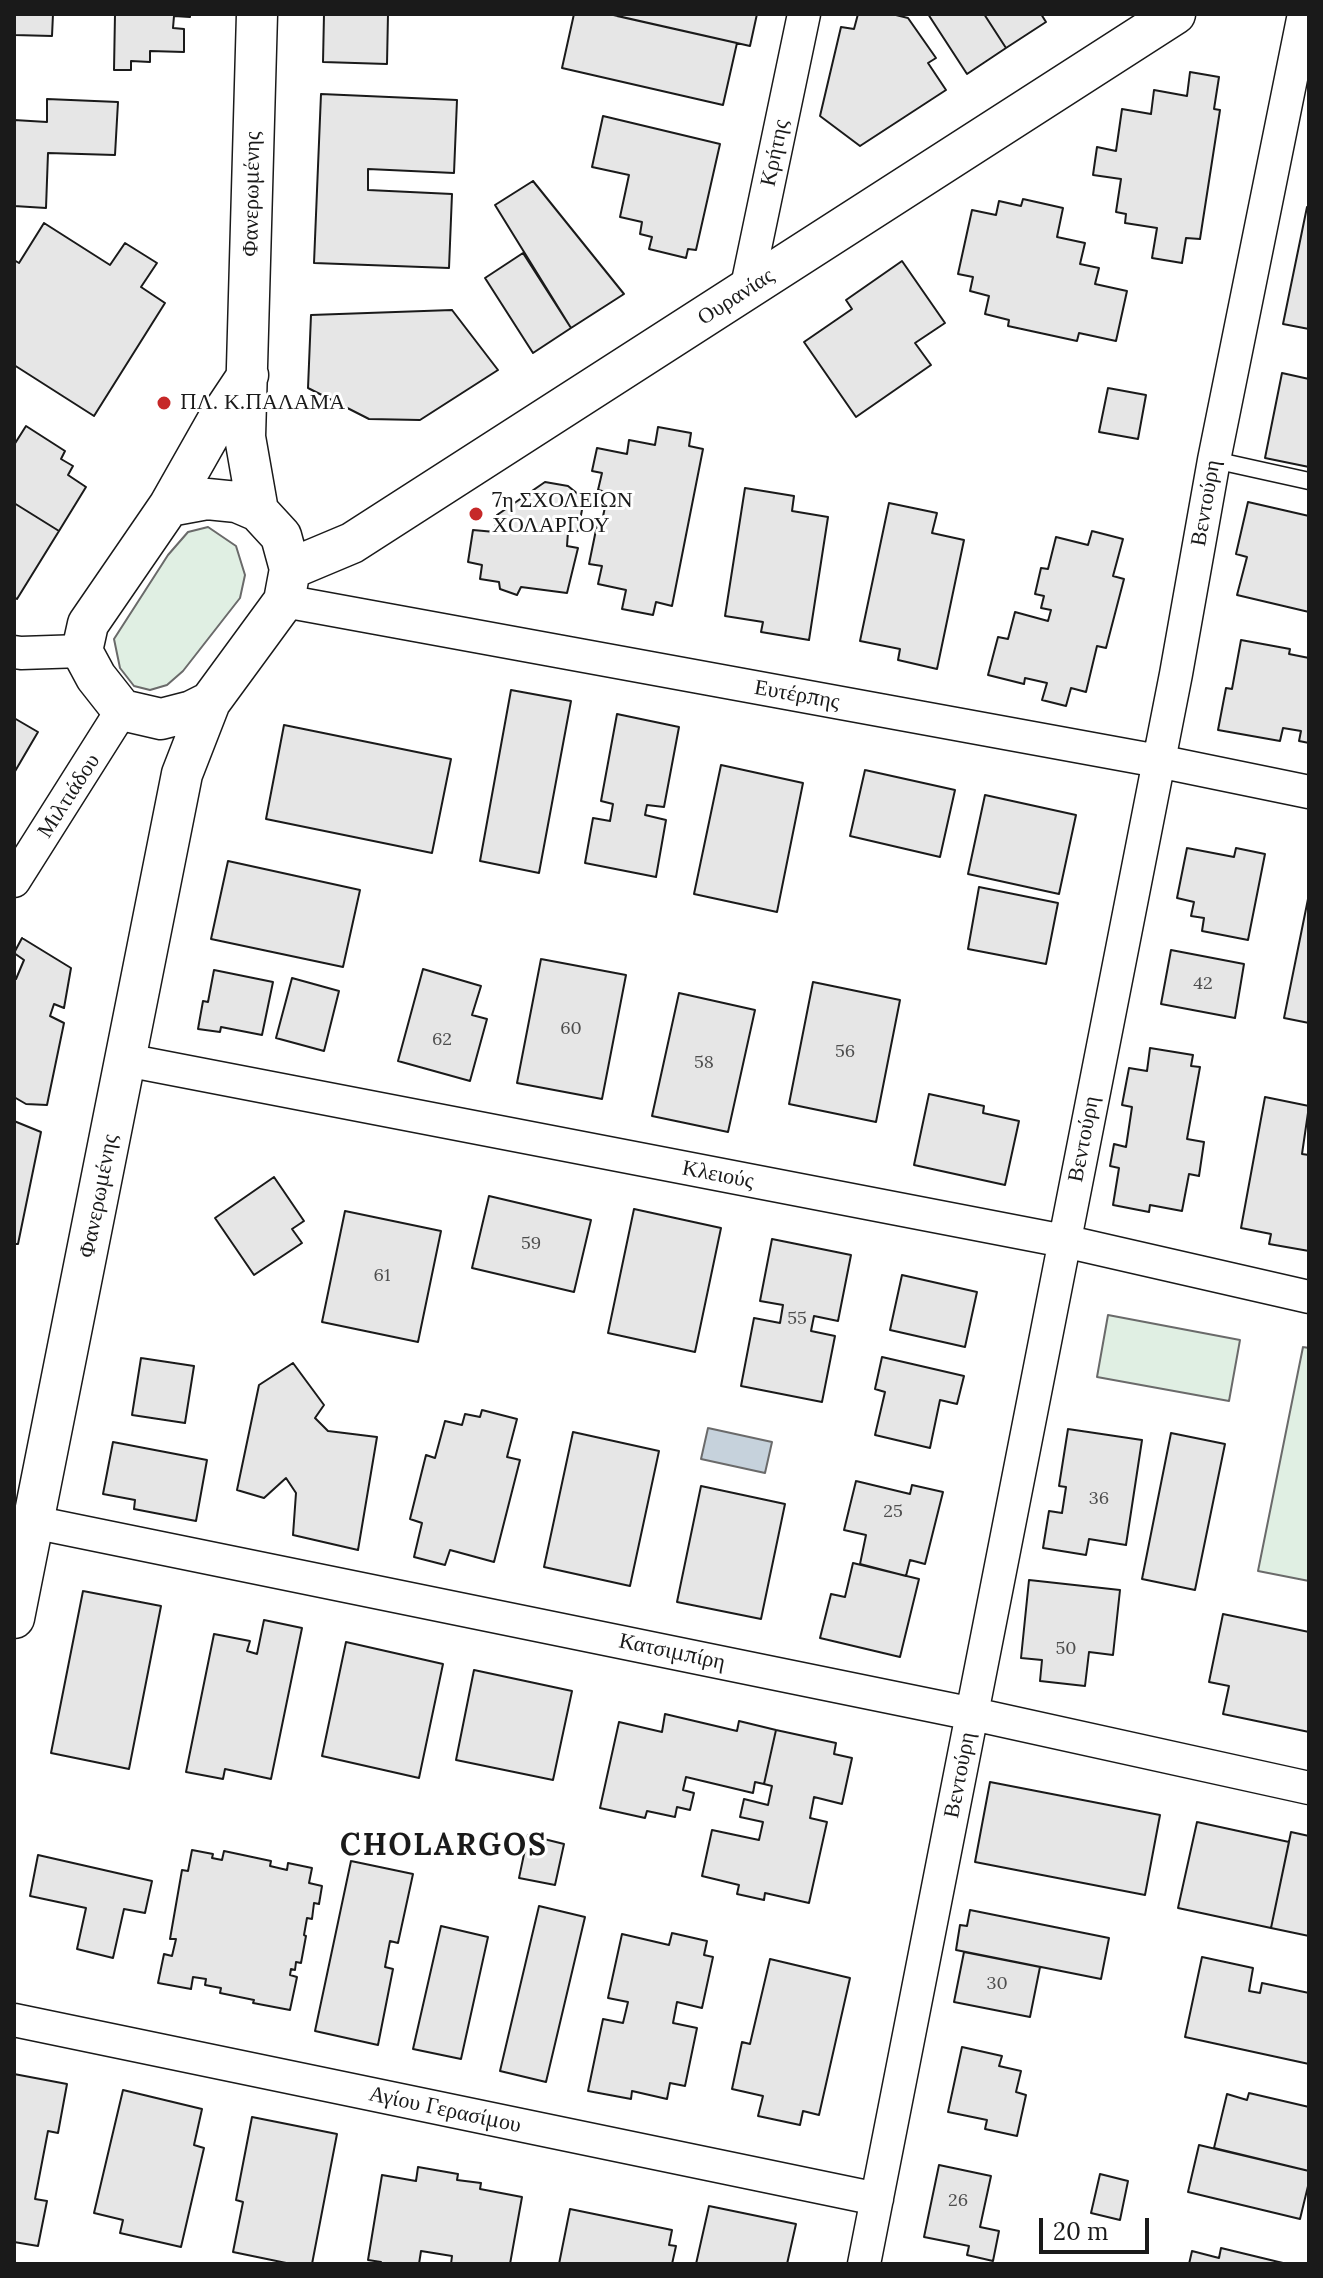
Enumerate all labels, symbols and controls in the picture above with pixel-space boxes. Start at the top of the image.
street label: Κρήτης [755,117,795,189]
street label: Φανερωμένης [238,131,266,257]
street label: Ουρανίας [693,263,779,331]
place label: ΠΛ. Κ.ΠΑΛΑΜΑ [180,390,345,416]
marker: ΠΛ. Κ.ΠΑΛΑΜΑ [155,394,173,412]
street label: Βεντούρη [1185,458,1227,548]
place label: 7η ΣΧΟΛΕΙΩΝ ΧΟΛΑΡΓΟΥ [492,488,633,540]
marker: 7η ΣΧΟΛΕΙΩΝ ΧΟΛΑΡΓΟΥ [467,505,485,523]
street label: Ευτέρπης [752,675,842,715]
street label: Μιλτιάδου [32,749,106,843]
house number: 42 [1193,973,1213,995]
house number: 60 [560,1018,582,1040]
house number: 62 [432,1029,452,1051]
house number: 56 [835,1041,855,1063]
house number: 58 [694,1052,714,1074]
street label: Βεντούρη [1063,1094,1105,1184]
street label: Φανερωμένης [74,1132,124,1260]
street label: Κλειούς [680,1155,756,1195]
house number: 59 [521,1233,541,1255]
house number: 61 [374,1265,390,1287]
house number: 55 [787,1308,807,1330]
house number: 36 [1089,1488,1109,1510]
house number: 25 [883,1501,903,1523]
street label: Κατσιμπίρη [617,1628,727,1676]
house number: 50 [1056,1638,1076,1660]
street label: Βεντούρη [939,1730,981,1820]
district label: CHOLARGOS [340,1828,548,1864]
house number: 30 [986,1973,1008,1995]
street label: Αγίου Γερασίμου [367,2081,523,2139]
house number: 26 [948,2190,968,2212]
scale bar [1043,2202,1153,2252]
text: 20 m [1053,2216,1109,2247]

